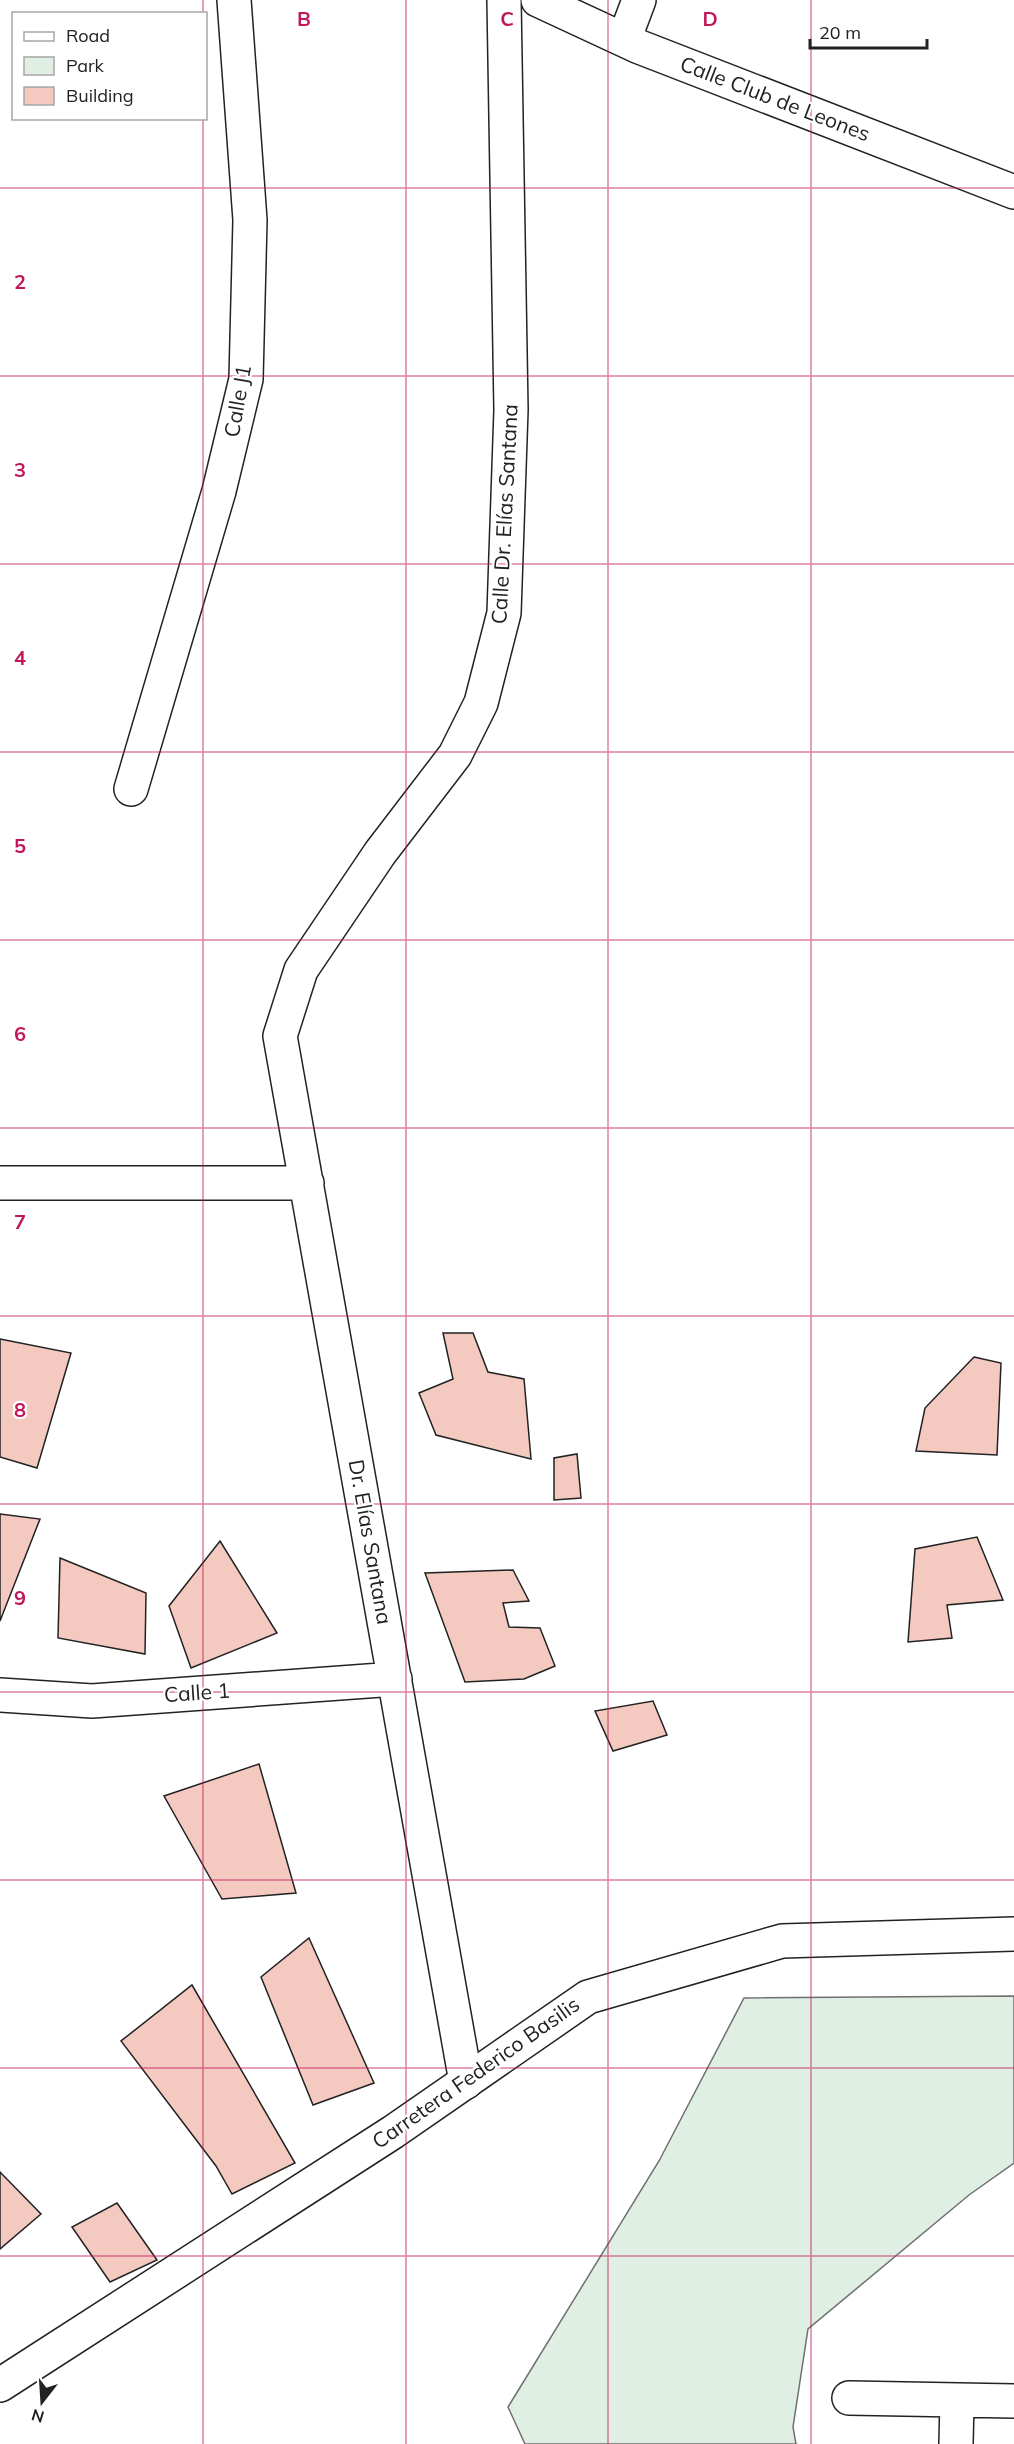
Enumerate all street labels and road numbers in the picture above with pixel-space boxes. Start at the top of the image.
street label: Calle Club de Leones [677,50,874,146]
street label: Calle J1 [218,363,256,439]
street label: Calle Dr. Elías Santana [485,403,523,625]
street label: Dr. Elías Santana [344,1457,398,1626]
street label: Calle 1 [163,1677,231,1707]
street label: Carretera Federico Basilis [367,1991,584,2154]

